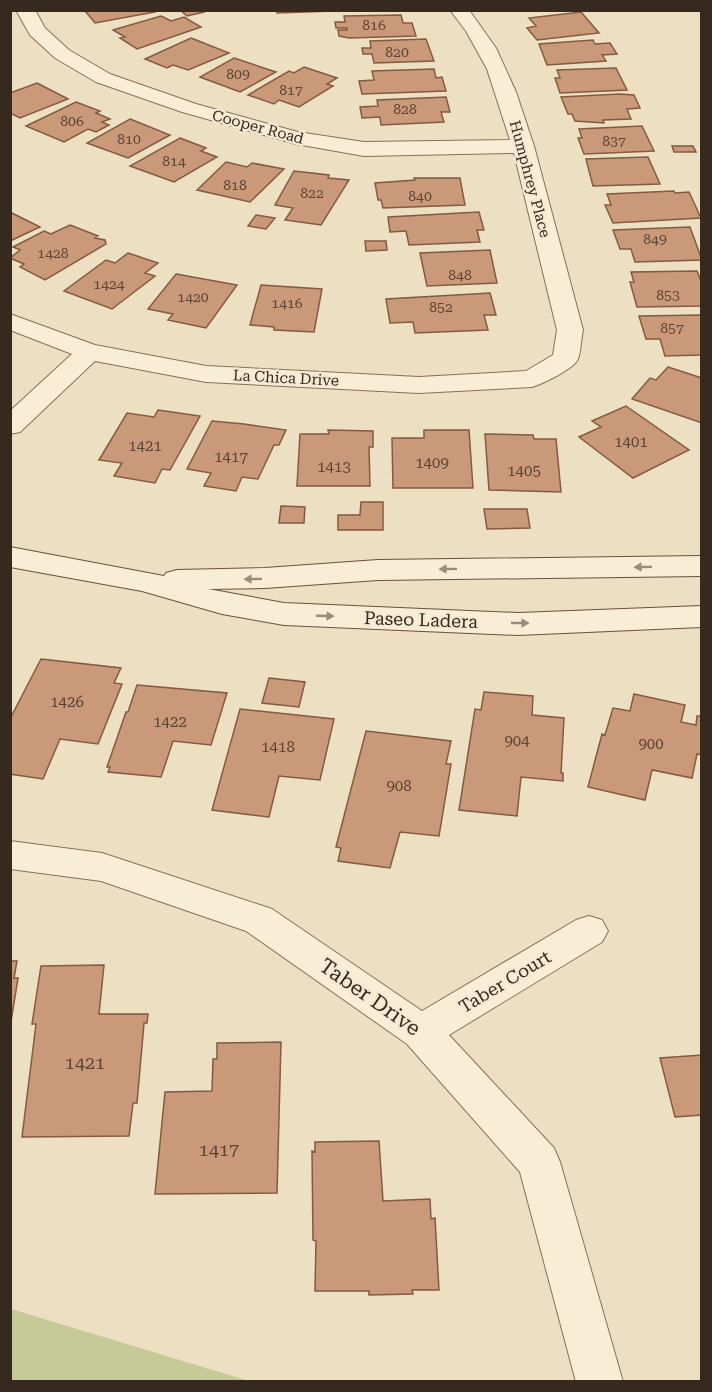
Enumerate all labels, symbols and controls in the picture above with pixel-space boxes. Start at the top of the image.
house number: 816 [362,17,386,33]
house number: 820 [385,44,409,60]
house number: 809 [226,66,250,82]
house number: 817 [279,82,303,98]
house number: 828 [393,101,417,117]
street label: Cooper Road [210,106,306,148]
house number: 806 [60,113,84,129]
street label: Humphrey Place [506,118,554,240]
house number: 810 [117,131,141,147]
house number: 837 [602,133,626,149]
house number: 814 [162,153,186,169]
house number: 818 [223,177,247,193]
house number: 822 [300,185,324,201]
house number: 840 [408,188,432,204]
house number: 849 [643,231,667,247]
house number: 1428 [37,245,69,261]
house number: 848 [448,267,472,283]
house number: 1424 [93,276,125,292]
house number: 853 [656,287,680,303]
house number: 1420 [177,289,209,305]
house number: 1416 [271,295,303,311]
house number: 852 [429,299,453,315]
house number: 857 [660,320,684,336]
street label: La Chica Drive [233,366,339,390]
house number: 1401 [614,433,648,451]
house number: 1421 [128,437,162,455]
house number: 1417 [214,448,248,466]
house number: 1409 [415,454,449,472]
house number: 1413 [317,458,351,476]
house number: 1405 [507,462,541,480]
one-way arrow [634,562,653,572]
one-way arrow [439,564,458,574]
one-way arrow [244,574,263,583]
street label: Paseo Ladera [364,607,479,632]
one-way arrow [316,611,335,620]
one-way arrow [510,618,529,628]
house number: 1426 [50,693,84,711]
house number: 1422 [153,713,187,731]
house number: 904 [504,732,530,750]
house number: 900 [638,735,664,753]
house number: 1418 [261,738,295,756]
house number: 908 [386,777,412,795]
street label: Taber Court [455,946,555,1017]
street label: Taber Drive [315,953,425,1041]
house number: 1421 [65,1052,105,1073]
house number: 1417 [199,1139,239,1160]

